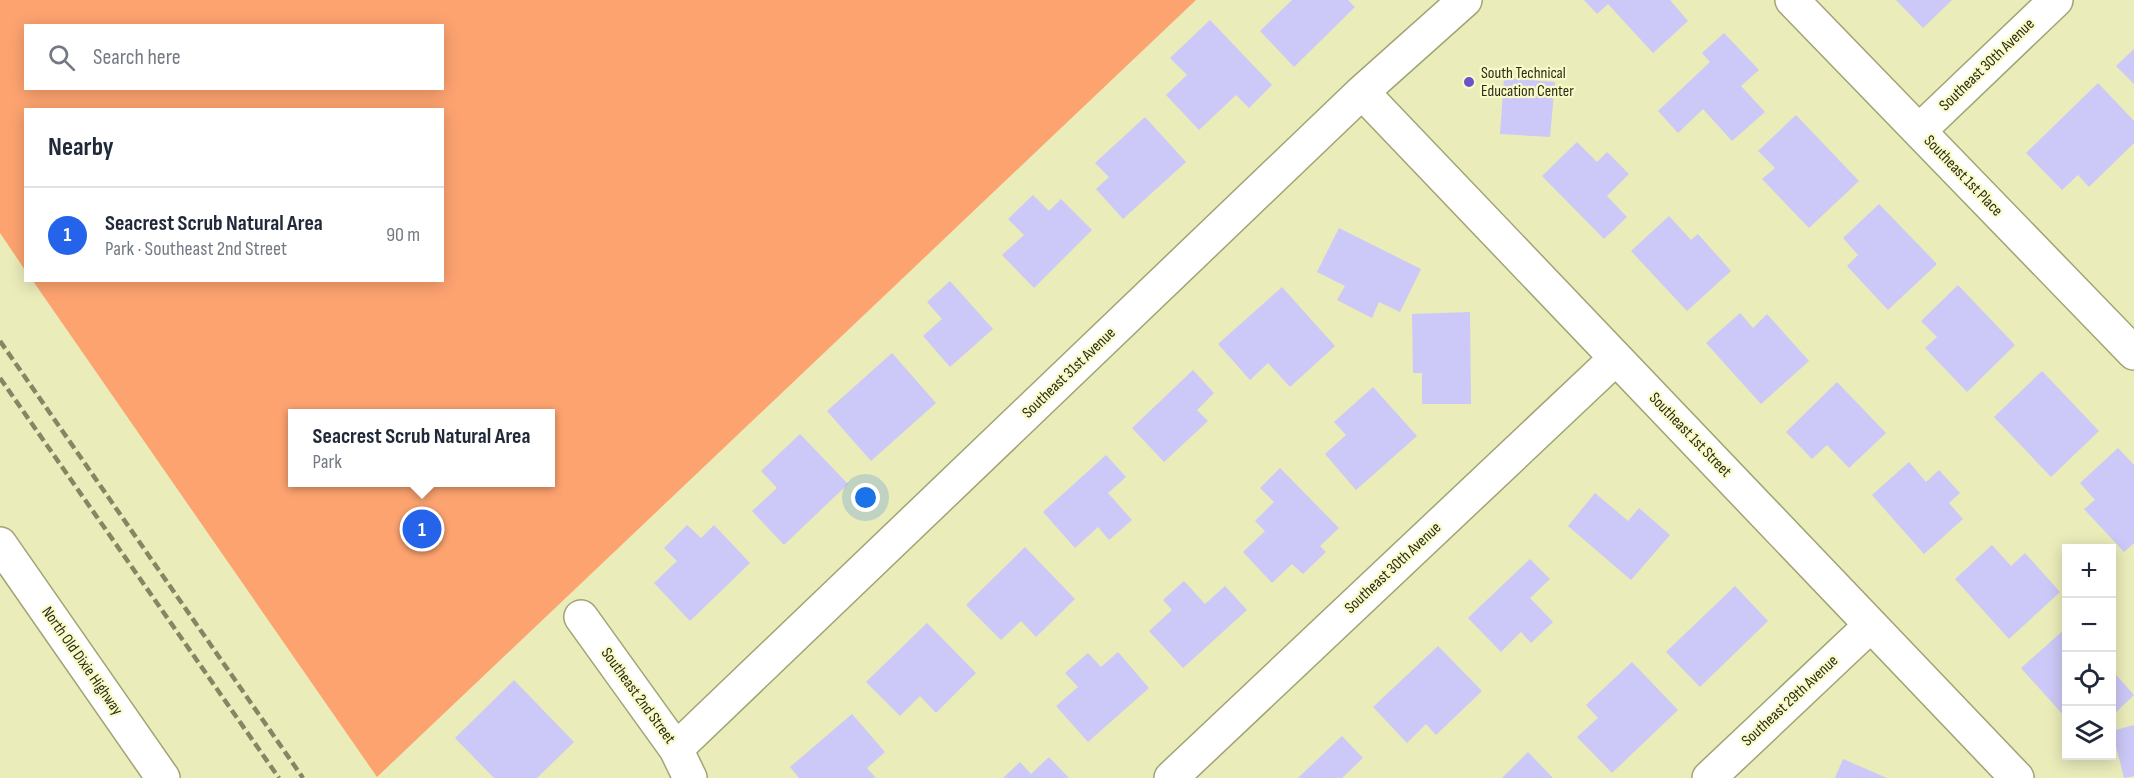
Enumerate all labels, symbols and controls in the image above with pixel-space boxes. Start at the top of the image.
street label: Southeast 30th Avenue [1935,15,2039,115]
search box [24,24,444,90]
icon: search [45,41,78,74]
text: Search here [93,44,180,71]
place label: South Technical Education Center [1481,64,1574,101]
marker: South Technical Education Center [1462,75,1476,89]
text: Nearby [48,132,114,163]
street label: Southeast 1st Place [1920,132,2006,220]
text: Seacrest Scrub Natural Area [105,210,323,237]
text: 1 [64,223,71,247]
text: 90 m [386,223,420,247]
text: Park · Southeast 2nd Street [105,237,287,261]
street label: Southeast 31st Avenue [1018,324,1120,422]
street label: Southeast 1st Street [1645,389,1735,481]
popup [288,409,555,487]
text: Seacrest Scrub Natural Area [313,423,530,450]
text: Park [313,450,342,474]
your location [851,483,880,512]
pin: 1 [402,506,442,552]
street label: Southeast 30th Avenue [1341,518,1445,618]
map controls [2062,544,2116,760]
button: + [2062,544,2116,598]
button: − [2062,598,2116,652]
street label: North Old Dixie Highway [37,603,127,719]
street label: Southeast 2nd Street [597,644,679,748]
street label: Southeast 29th Avenue [1738,651,1842,751]
button: locate [2062,652,2116,706]
button: layers [2062,706,2116,760]

